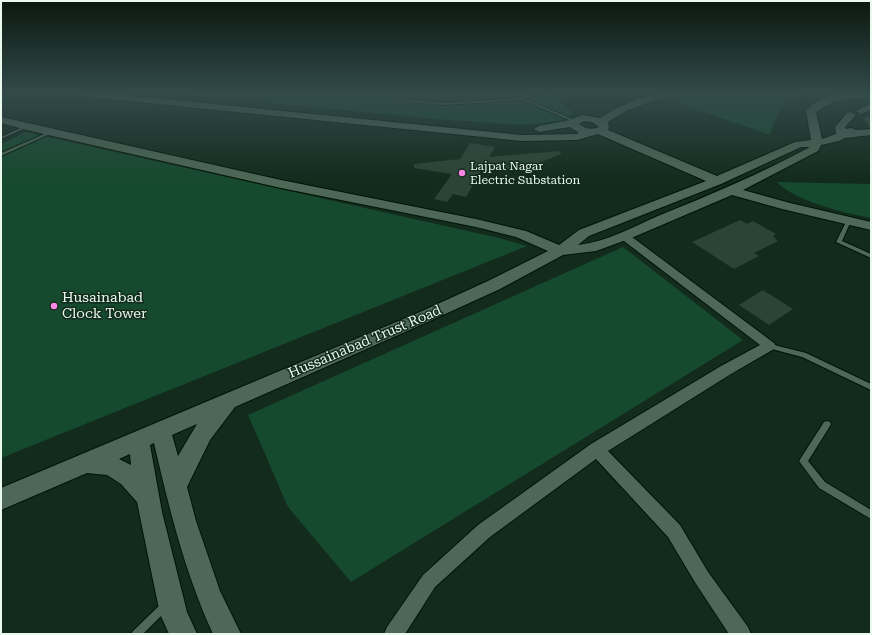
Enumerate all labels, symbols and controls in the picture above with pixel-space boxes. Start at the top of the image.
place label: Lajpat Nagar Electric Substation [470,159,580,187]
marker: Lajpat Nagar Electric Substation [457,168,467,178]
place label: Husainabad Clock Tower [62,290,147,322]
marker: Husainabad Clock Tower [49,301,59,311]
street label: Hussainabad Trust Road [286,302,444,382]

